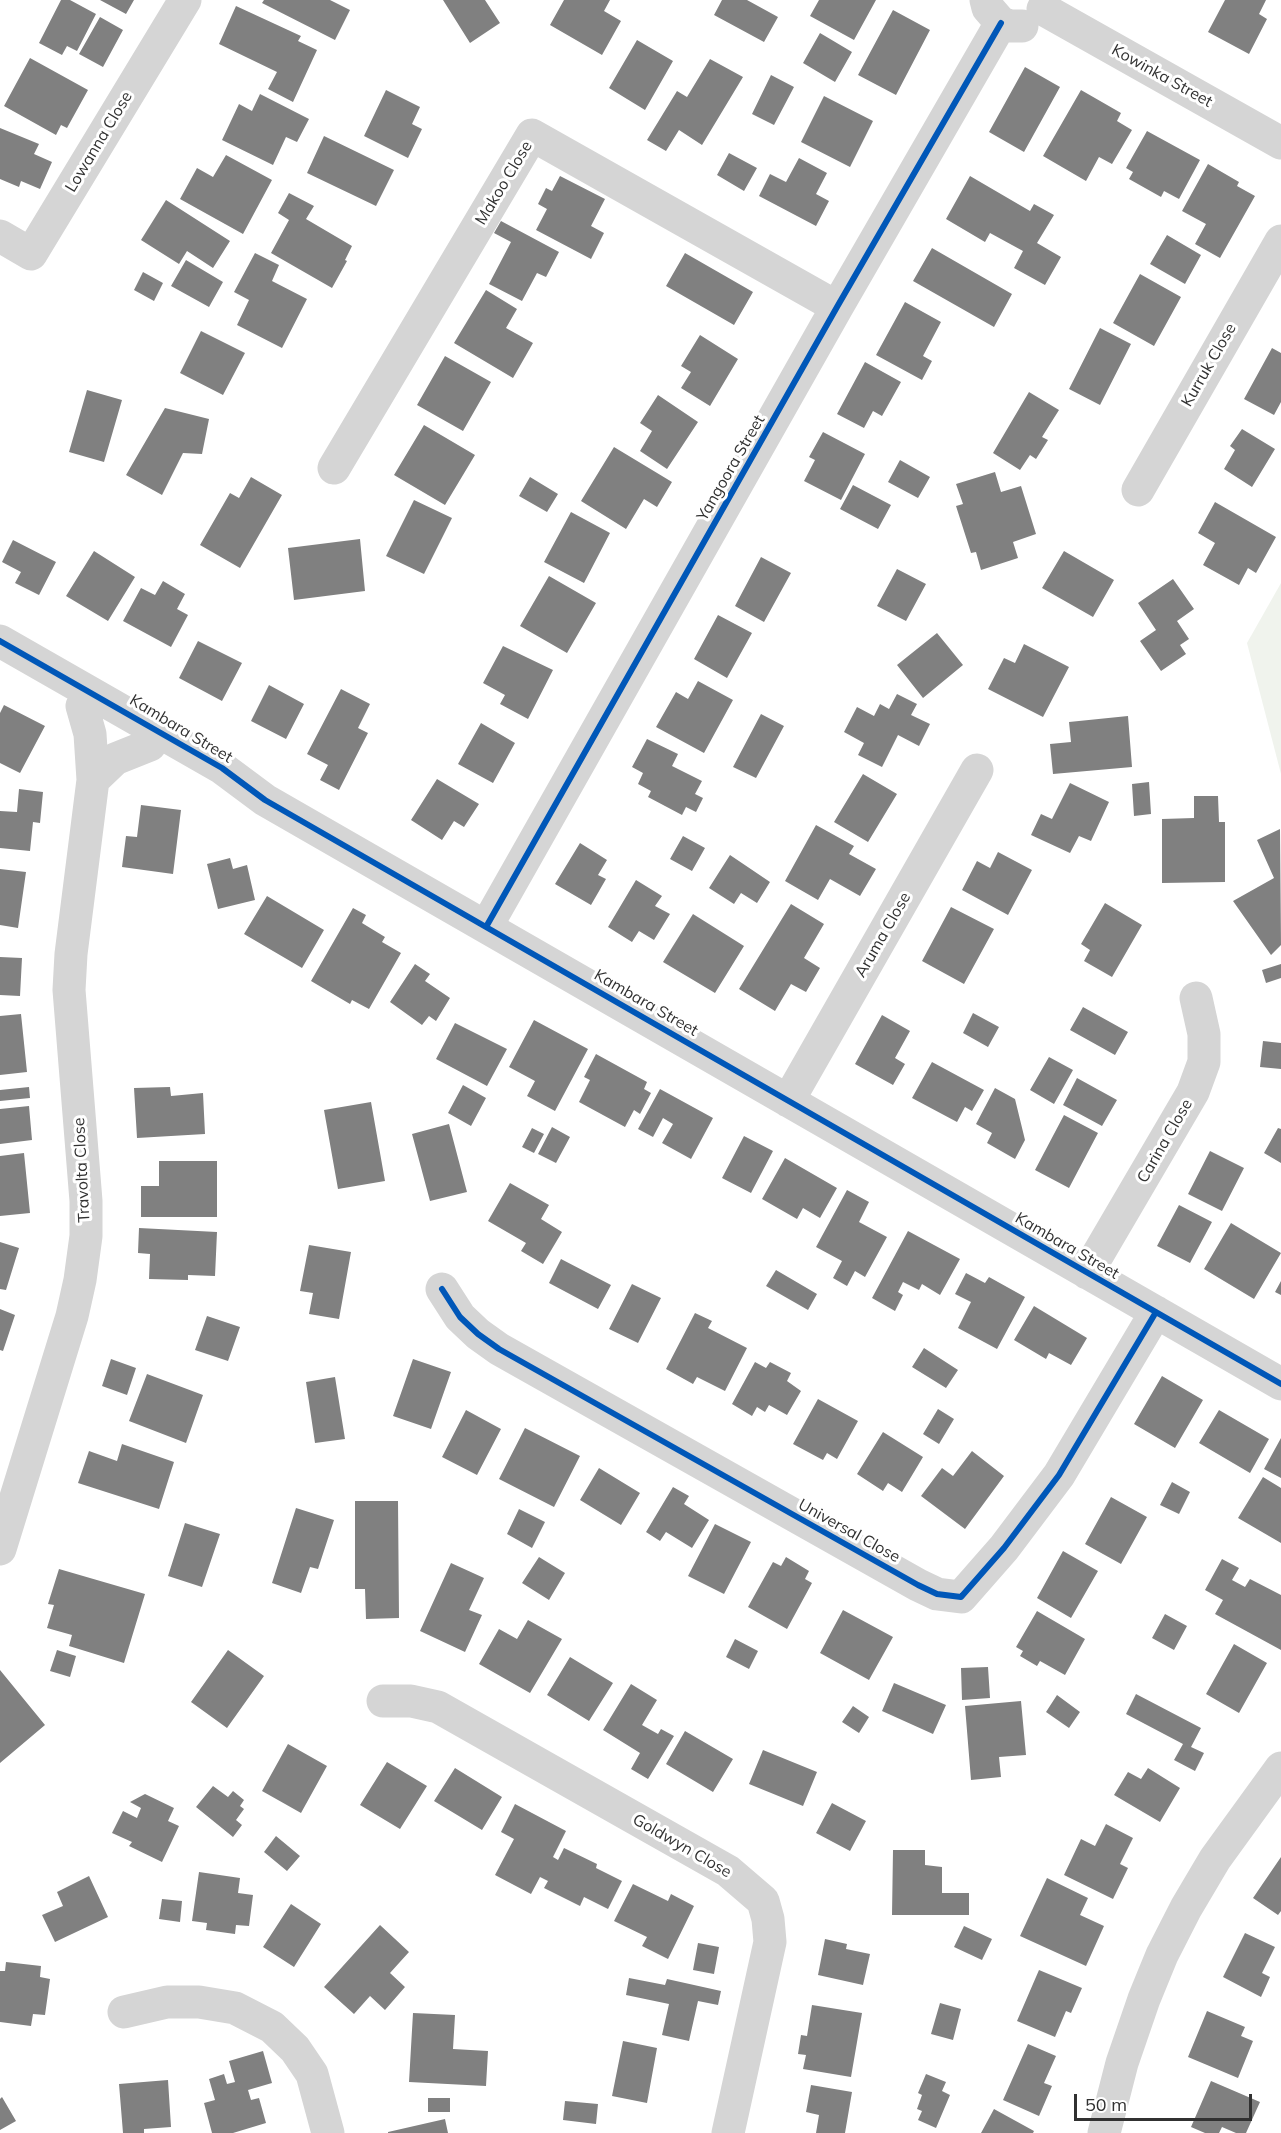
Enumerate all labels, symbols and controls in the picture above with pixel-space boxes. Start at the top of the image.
street label: Kowinka Street [1108,40,1216,112]
street label: Lowanna Close [61,88,137,196]
street label: Makoo Close [471,138,537,228]
street label: Kurruk Close [1177,320,1241,410]
street label: Yangoora Street [693,412,769,524]
street label: Kambara Street [126,691,236,767]
street label: Aruma Close [851,889,915,981]
street label: Kambara Street [591,966,701,1040]
street label: Carina Close [1133,1096,1197,1186]
street label: Travolta Close [70,1117,94,1223]
street label: Kambara Street [1012,1209,1122,1283]
street label: Universal Close [795,1495,903,1567]
street label: Goldwyn Close [629,1810,735,1882]
scale bar [1077,2082,1256,2120]
text: 50 m [1085,2093,1127,2116]

